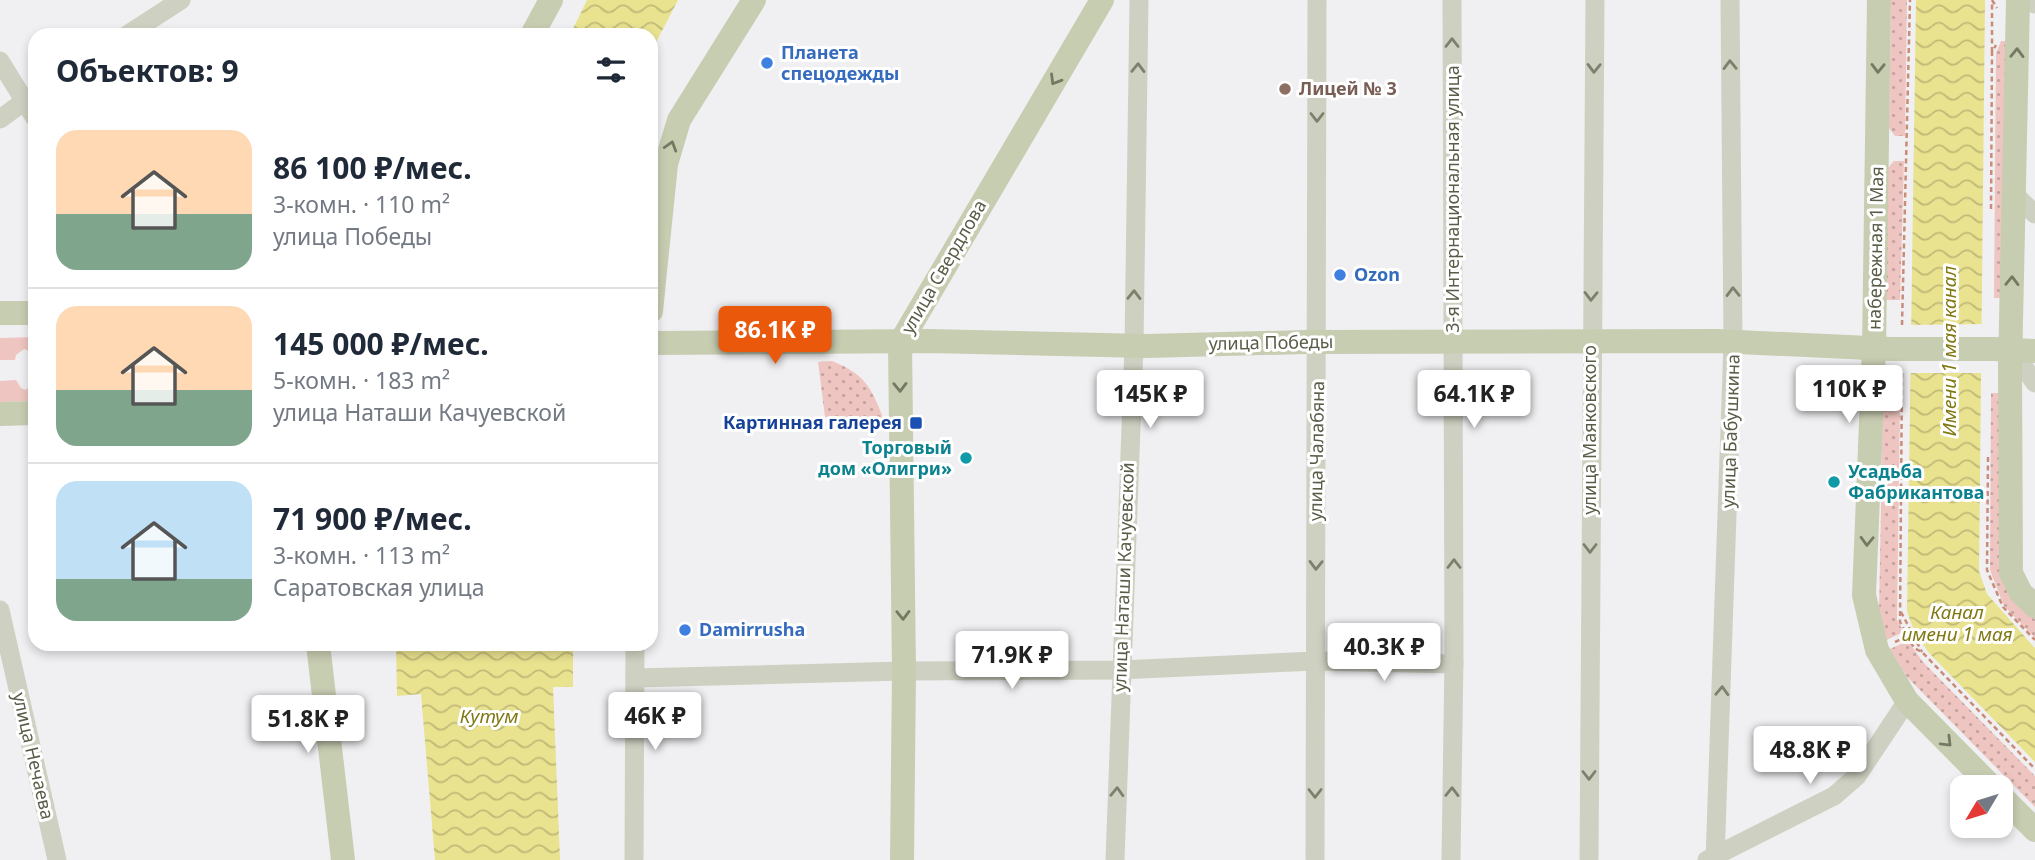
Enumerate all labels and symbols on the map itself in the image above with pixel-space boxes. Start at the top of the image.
one-way arrow [1444,37,1460,48]
place label: Планета спецодежды [781,40,899,85]
one-way arrow [2009,48,2024,59]
marker: Планета спецодежды [759,55,775,71]
one-way arrow [1722,59,1738,69]
one-way arrow [1130,62,1146,72]
one-way arrow [1586,63,1602,74]
one-way arrow [1870,63,1886,74]
street label: 3-я Интернациональная улица [1440,65,1464,333]
one-way arrow [1050,72,1063,85]
place label: Лицей № 3 [1299,76,1397,100]
marker: Лицей № 3 [1277,81,1293,97]
one-way arrow [1309,112,1325,123]
one-way arrow [663,141,678,153]
street label: набережная 1 Мая [1862,166,1888,330]
street label: улица Свердлова [895,195,991,338]
place label: Ozon [1354,262,1400,286]
water label: Имени 1 мая канал [1936,266,1962,436]
marker: Ozon [1332,267,1348,283]
one-way arrow [2004,275,2020,286]
one-way arrow [1725,286,1741,297]
one-way arrow [1127,289,1142,300]
one-way arrow [1583,291,1599,301]
pin: 86.1K ₽ [710,306,840,366]
street label: улица Победы [1208,329,1334,355]
street label: улица Маяковского [1577,345,1601,515]
street label: улица Бабушкина [1715,354,1745,508]
pin: 110K ₽ [1792,366,1906,425]
pin: 145K ₽ [1093,370,1207,430]
pin: 64.1K ₽ [1409,370,1539,430]
street label: улица Чалабяна [1303,381,1329,521]
one-way arrow [892,382,907,393]
place label: Картинная галерея [723,410,902,434]
marker: Картинная галерея [908,415,924,431]
place label: Торговый дом «Олигри» [818,435,952,480]
marker: Торговый дом «Олигри» [958,450,974,466]
place label: Усадьба Фабрикантова [1848,459,1985,504]
street label: улица Наташи Качуевской [1107,462,1139,692]
marker: Усадьба Фабрикантова [1826,474,1842,490]
one-way arrow [1859,535,1874,546]
one-way arrow [1582,543,1598,553]
one-way arrow [1446,559,1462,569]
one-way arrow [1308,560,1324,571]
water label: Канал имени 1 мая [1902,599,2013,647]
one-way arrow [895,610,911,621]
place label: Damirrusha [699,617,805,641]
marker: Damirrusha [677,622,693,638]
pin: 40.3K ₽ [1319,624,1449,683]
pin: 71.9K ₽ [947,632,1077,691]
one-way arrow [1715,685,1730,696]
street label: улица Нечаева [8,690,60,822]
pin: 46K ₽ [606,692,704,752]
pin: 51.8K ₽ [243,696,373,755]
water label: Кутум [460,703,518,729]
pin: 48.8K ₽ [1745,726,1875,786]
one-way arrow [1939,733,1952,746]
one-way arrow [1581,770,1597,781]
north arrow [1950,775,2012,838]
one-way arrow [1109,786,1125,797]
one-way arrow [1444,786,1460,797]
one-way arrow [1307,788,1323,798]

